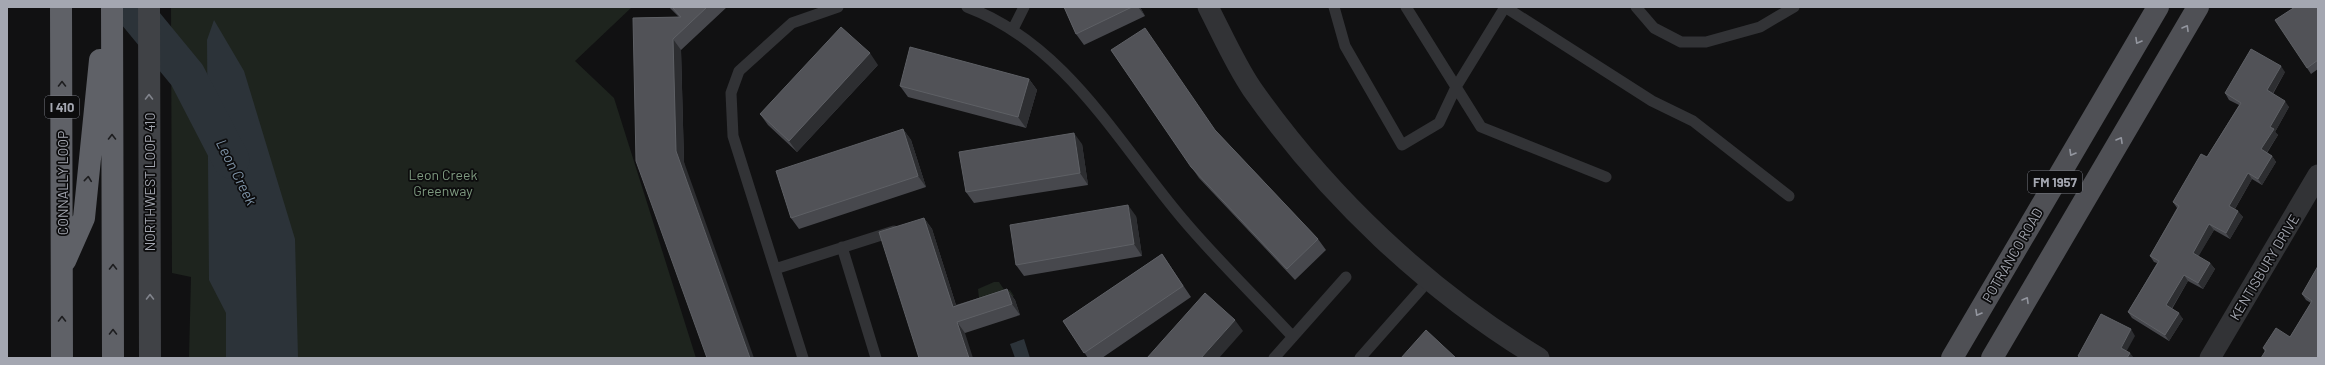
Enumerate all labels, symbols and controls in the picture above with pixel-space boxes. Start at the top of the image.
one-way arrow [2182,25,2189,32]
one-way arrow [2136,37,2143,44]
one-way arrow [58,81,66,87]
one-way arrow [145,94,153,100]
road number: I 410 [45,96,79,118]
street label: NORTHWEST LOOP 410 [141,113,158,251]
street label: CONNALLY LOOP [54,131,71,235]
one-way arrow [108,134,116,140]
water label: Leon Creek [213,136,262,209]
one-way arrow [2116,137,2123,144]
one-way arrow [2070,149,2077,156]
park label: Leon Creek Greenway [409,166,477,199]
road number: FM 1957 [2028,171,2082,193]
one-way arrow [83,176,92,182]
street label: POTRANCO ROAD [1978,205,2046,305]
street label: KENTISBURY DRIVE [2226,211,2302,323]
one-way arrow [109,264,117,270]
one-way arrow [146,294,154,300]
one-way arrow [2022,297,2029,304]
one-way arrow [1976,309,1983,316]
one-way arrow [58,316,66,322]
one-way arrow [109,329,117,335]

